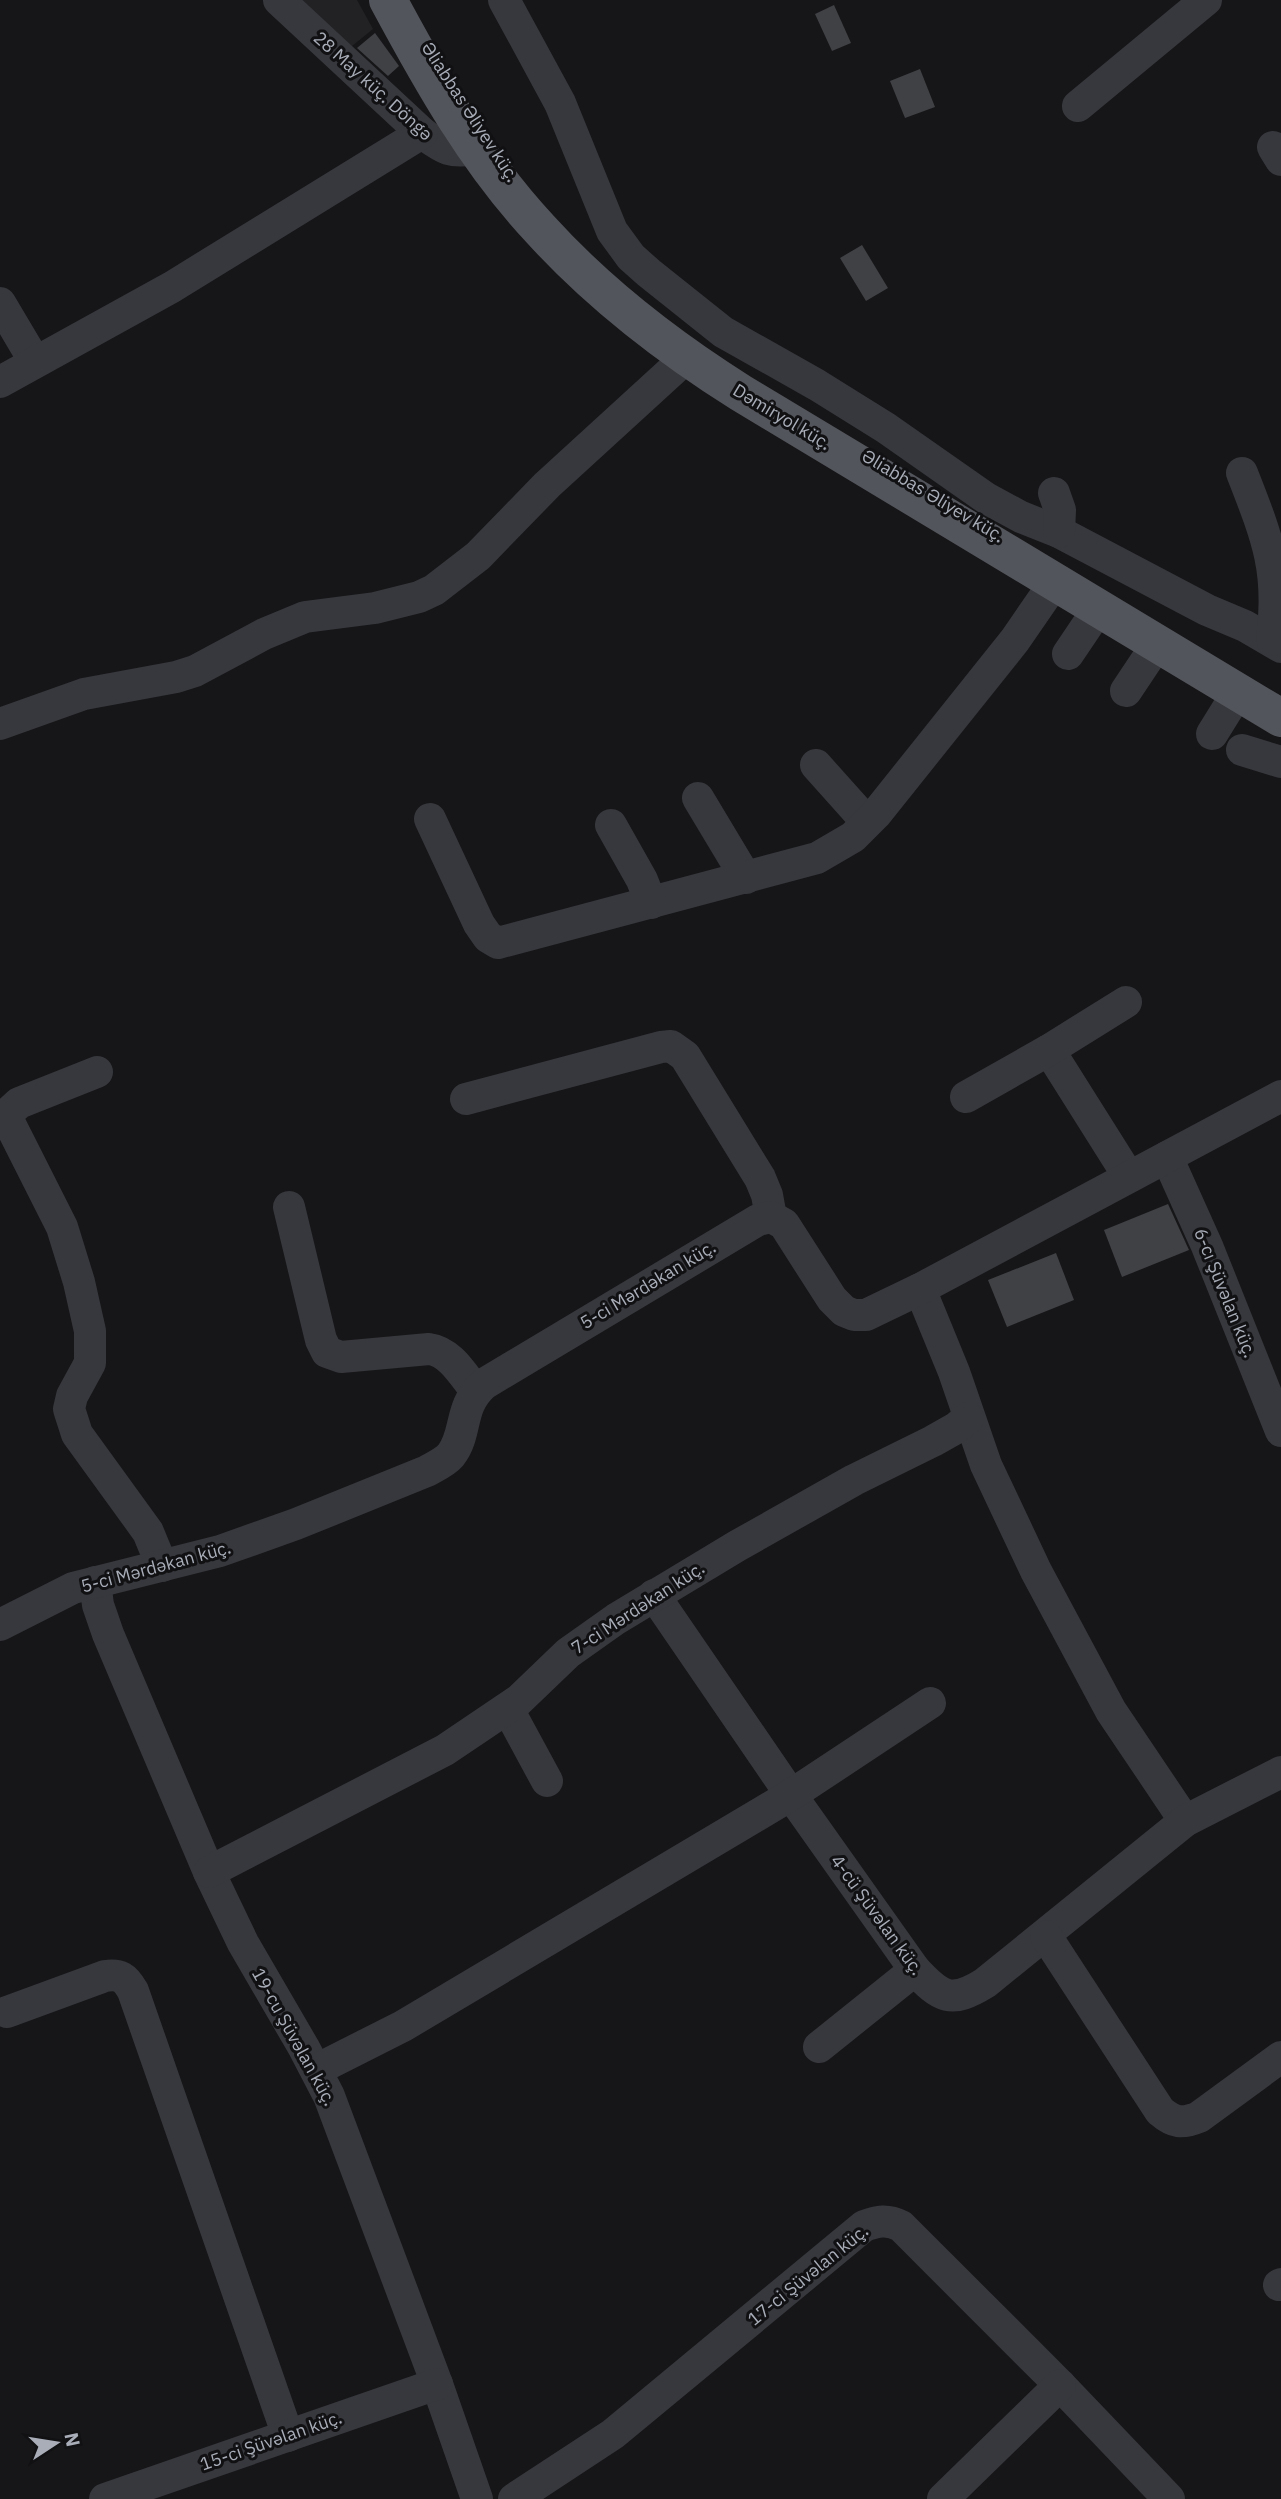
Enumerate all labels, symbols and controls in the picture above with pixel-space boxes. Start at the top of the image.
street label: 28 May küç. Döngə [309,26,438,145]
street label: Əliabbas Əliyev küç. [416,37,524,186]
street label: Dəmiryol küç. [729,378,836,455]
street label: Əliabbas Əliyev küç. [858,444,1009,547]
street label: 6-cı Şüvəlan küç. [1189,1225,1262,1361]
street label: 5-ci Mərdəkan küç. [576,1235,720,1334]
street label: 5-ci Mərdəkan küç. [78,1535,233,1598]
street label: 7-ci Mərdəkan küç. [567,1556,709,1659]
street label: 4-cü Şüvəlan küç. [826,1850,929,1979]
street label: 19-cu Şüvəlan küç. [247,1964,342,2110]
street label: 17-ci Şüvəlan küç. [743,2219,873,2330]
street label: 15-ci Şüvəlan küç. [197,2405,345,2476]
north arrow [21,2408,91,2478]
text: N [59,2430,86,2449]

